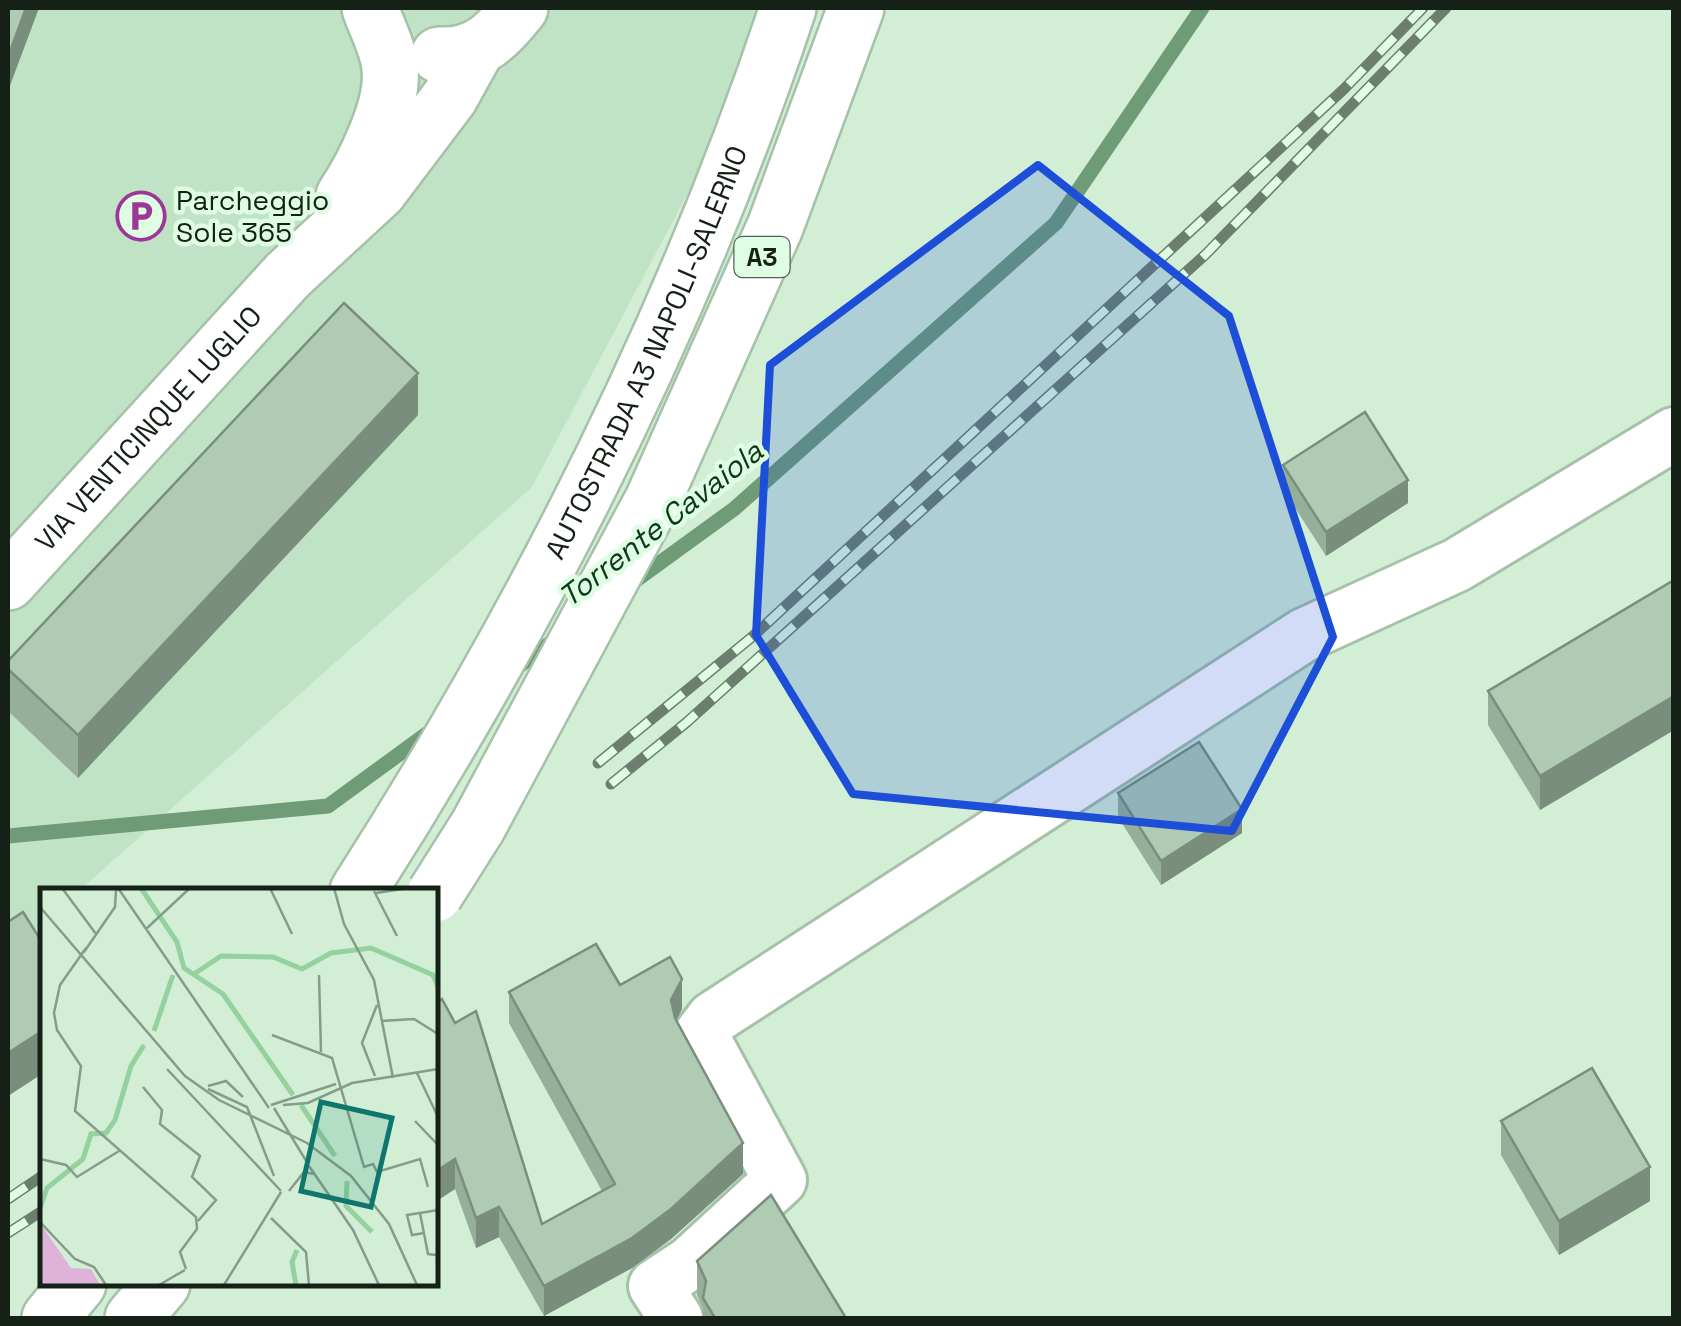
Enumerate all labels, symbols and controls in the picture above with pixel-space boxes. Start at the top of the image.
street label: AUTOSTRADA A3 NAPOLI-SALERNO [537,141,755,565]
place label: Parcheggio Sole 365 [176,182,329,250]
parking icon: Parcheggio Sole 365 [115,190,167,242]
road number: A3 [734,237,790,277]
street label: VIA VENTICINQUE LUGLIO [27,298,269,559]
water label: Torrente Cavaiola [551,431,771,616]
inset map [40,888,438,1286]

